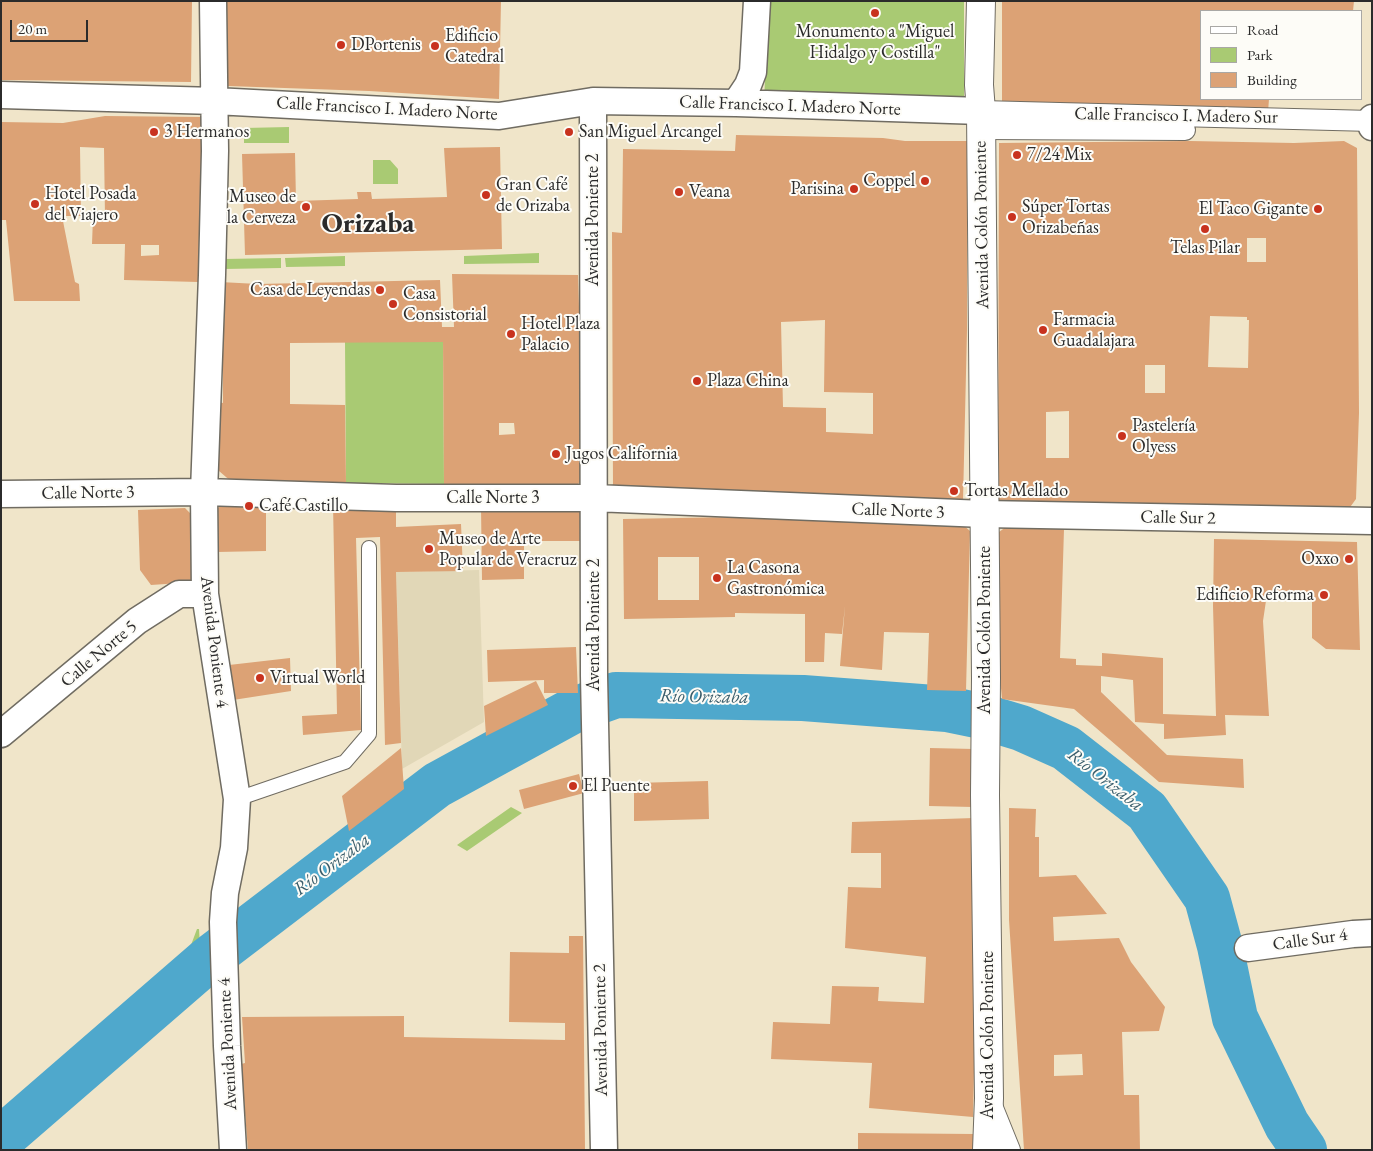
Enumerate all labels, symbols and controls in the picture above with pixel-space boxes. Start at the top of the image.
marker: Monumento a "Miguel Hidalgo y Costilla" [869,7,881,19]
scale bar [12,10,90,42]
legend [1200,10,1363,100]
text: 20 m [18,19,47,38]
text: Road [1247,20,1278,39]
place label: Monumento a "Miguel Hidalgo y Costilla" [796,21,954,64]
place label: Edificio Catedral [445,25,504,68]
place label: DPortenis [351,34,421,56]
marker: DPortenis [335,39,347,51]
marker: Edificio Catedral [429,40,441,52]
text: Park [1247,45,1273,64]
text: Building [1247,70,1297,89]
street label: Calle Francisco I. Madero Norte [679,91,901,121]
street label: Calle Francisco I. Madero Norte [276,92,498,126]
street label: Calle Francisco I. Madero Sur [1074,103,1278,129]
place label: 3 Hermanos [164,121,249,143]
place label: San Miguel Arcangel [579,121,722,143]
marker: 3 Hermanos [148,126,160,138]
marker: San Miguel Arcangel [563,126,575,138]
street label: Avenida Colón Poniente [970,141,994,309]
place label: 7/24 Mix [1027,144,1092,166]
marker: 7/24 Mix [1011,149,1023,161]
street label: Avenida Poniente 2 [582,154,604,286]
place label: Coppel [863,170,915,192]
place label: Gran Café de Orizaba [496,174,570,216]
marker: Coppel [919,175,931,187]
place label: Parisina [790,178,844,200]
place label: Veana [689,181,730,203]
place label: Hotel Posada del Viajero [45,183,136,225]
marker: Parisina [848,183,860,195]
place label: Museo de la Cerveza [227,186,296,228]
marker: Veana [673,186,685,198]
marker: Gran Café de Orizaba [480,189,492,201]
place label: Súper Tortas Orizabeñas [1022,196,1110,238]
marker: Hotel Posada del Viajero [29,198,41,210]
place label: El Taco Gigante [1198,198,1308,220]
marker: Museo de la Cerveza [300,201,312,213]
marker: El Taco Gigante [1312,203,1324,215]
district label: Orizaba [322,207,414,241]
marker: Súper Tortas Orizabeñas [1006,211,1018,223]
marker: Telas Pilar [1199,223,1211,235]
place label: Telas Pilar [1170,237,1240,259]
place label: Casa de Leyendas [250,279,370,301]
place label: Casa Consistorial [403,283,487,326]
marker: Casa de Leyendas [374,284,386,296]
marker: Casa Consistorial [387,298,399,310]
place label: Farmacia Guadalajara [1053,309,1135,352]
place label: Hotel Plaza Palacio [521,313,600,356]
marker: Farmacia Guadalajara [1037,324,1049,336]
marker: Hotel Plaza Palacio [505,328,517,340]
place label: Plaza China [707,370,789,392]
marker: Plaza China [691,375,703,387]
place label: Pastelería Olyess [1132,415,1196,458]
marker: Pastelería Olyess [1116,430,1128,442]
place label: Jugos California [566,443,678,465]
marker: Jugos California [550,448,562,460]
place label: Tortas Mellado [964,480,1068,502]
street label: Calle Norte 3 [41,481,135,505]
marker: Tortas Mellado [948,485,960,497]
street label: Calle Norte 3 [446,487,540,509]
place label: Café Castillo [259,495,348,517]
street label: Calle Norte 3 [851,499,945,523]
marker: Café Castillo [243,500,255,512]
street label: Calle Sur 2 [1140,507,1216,529]
place label: Museo de Arte Popular de Veracruz [439,528,576,570]
marker: Museo de Arte Popular de Veracruz [423,543,435,555]
street label: Avenida Colón Poniente [974,546,996,714]
place label: Oxxo [1301,548,1339,570]
marker: Oxxo [1343,553,1355,565]
place label: La Casona Gastronómica [727,557,825,600]
street label: Avenida Poniente 2 [583,559,605,691]
marker: La Casona Gastronómica [711,572,723,584]
street label: Avenida Poniente 4 [195,575,233,709]
place label: Edificio Reforma [1196,584,1314,606]
marker: Edificio Reforma [1318,589,1330,601]
street label: Calle Norte 5 [56,616,142,692]
place label: Virtual World [270,667,365,689]
marker: Virtual World [254,672,266,684]
water label: Río Orizaba [659,685,749,709]
water label: Río Orizaba [1063,743,1147,817]
place label: El Puente [583,775,650,797]
marker: El Puente [567,780,579,792]
water label: Río Orizaba [289,829,375,901]
street label: Calle Sur 4 [1271,924,1349,956]
street label: Avenida Colón Poniente [977,951,999,1119]
street label: Avenida Poniente 2 [589,963,613,1097]
street label: Avenida Poniente 4 [214,977,242,1111]

